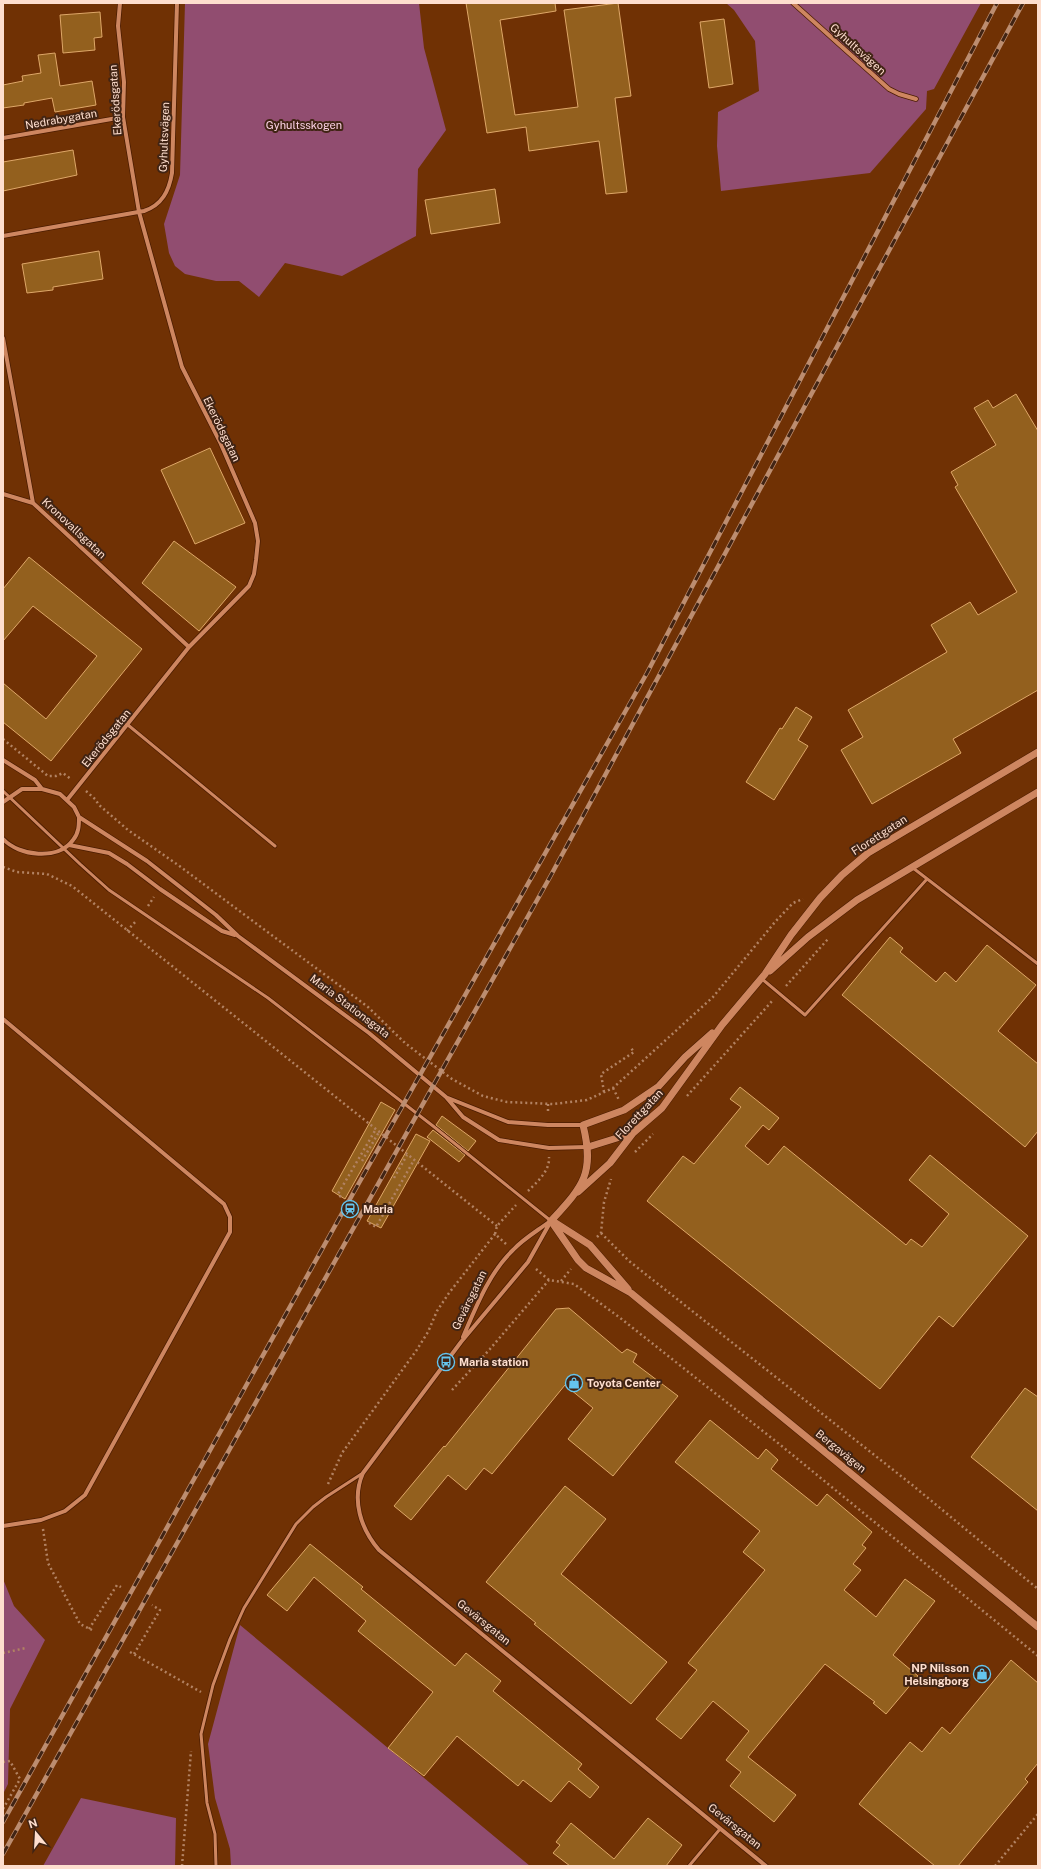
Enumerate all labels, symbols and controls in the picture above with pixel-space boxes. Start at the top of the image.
street label: Gyhultsvägen [828,21,888,77]
street label: Ekerödsgatan [107,64,123,136]
street label: Gyhultsvägen [157,102,171,172]
street label: Nedrabygatan [24,107,98,131]
park label: Gyhultsskogen [266,119,342,131]
street label: Ekerödsgatan [201,395,243,463]
street label: Kronovallsgatan [40,495,108,561]
street label: Ekerödsgatan [79,707,133,769]
street label: Florettgatan [849,813,909,857]
street label: Maria Stationsgata [308,972,392,1040]
street label: Florettgatan [613,1087,665,1141]
station icon: Maria [340,1199,360,1219]
place label: Maria [363,1203,393,1215]
street label: Gevärsgatan [449,1268,489,1332]
bus stop icon: Maria station [436,1352,456,1372]
place label: Maria station [459,1356,528,1368]
shop icon: Toyota Center [564,1373,584,1393]
place label: Toyota Center [587,1377,661,1389]
street label: Bergavägen [813,1427,869,1475]
street label: Gevärsgatan [455,1597,513,1647]
place label: NP Nilsson Helsingborg [904,1662,969,1687]
shop icon: NP Nilsson Helsingborg [972,1664,992,1684]
street label: Gevärsgatan [706,1801,764,1851]
north arrow [16,1813,56,1853]
text: N [27,1816,39,1831]

